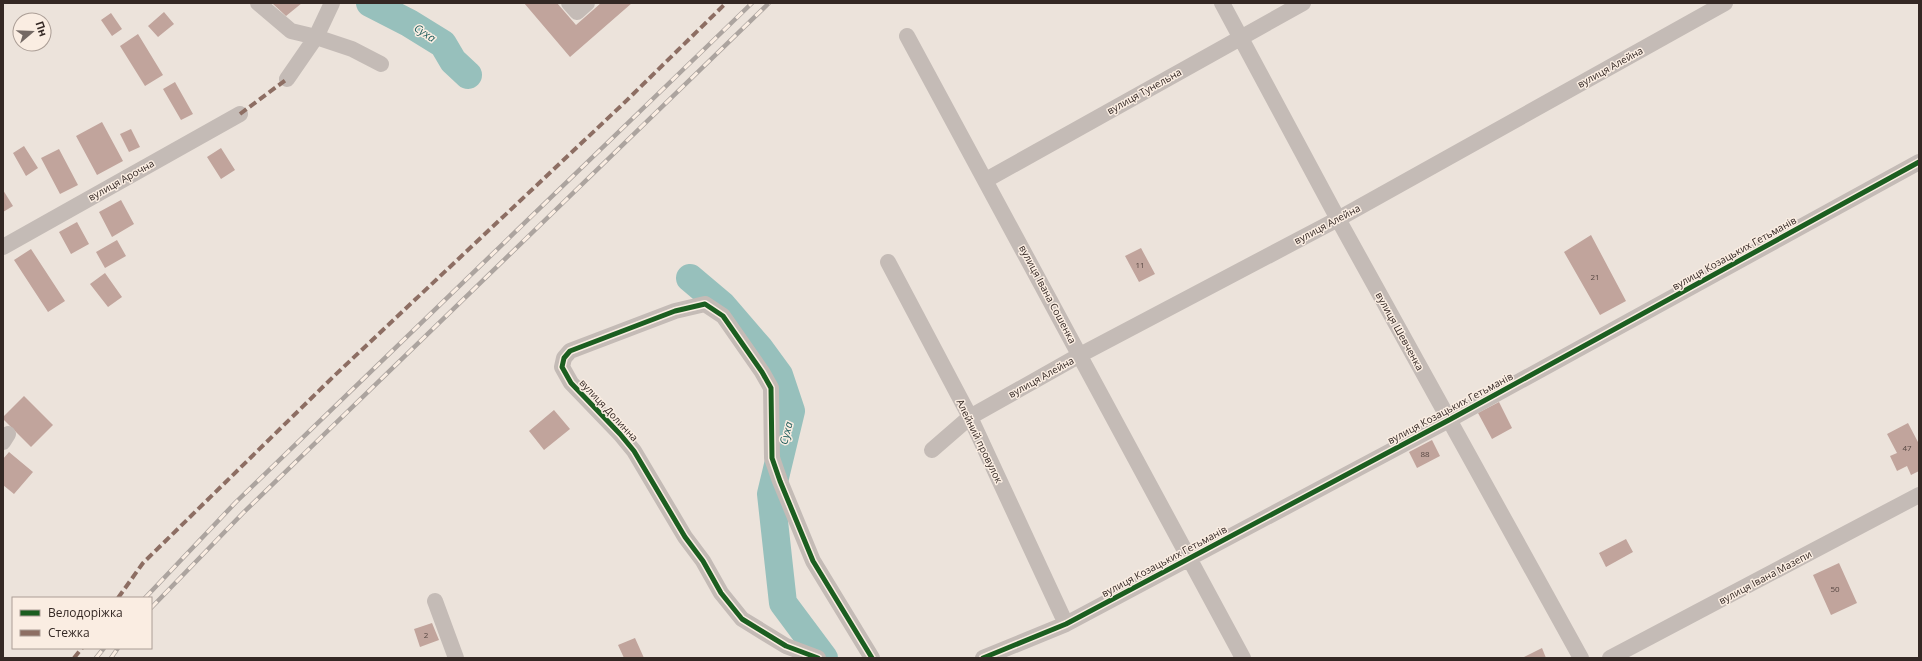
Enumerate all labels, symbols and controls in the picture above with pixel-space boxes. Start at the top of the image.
north arrow [12,12,52,52]
text: Пн [32,19,52,38]
water label: Суха [412,20,439,45]
street label: вулиця Алейна [1575,43,1645,91]
street label: вулиця Тунельна [1104,65,1184,117]
street label: вулиця Арочна [85,156,157,204]
street label: вулиця Алейна [1291,201,1363,247]
street label: вулиця Козацьких Гетьманів [1669,213,1799,293]
street label: вулиця Івана Сошенка [1016,242,1080,346]
house number: 11 [1135,259,1145,270]
house number: 21 [1590,271,1600,282]
street label: вулиця Шевченка [1373,289,1427,373]
street label: вулиця Алейна [1006,353,1076,401]
street label: вулиця Козацьких Гетьманів [1385,369,1515,447]
street label: вулиця Долинна [576,376,642,444]
street label: Алейний провулок [954,397,1007,486]
water label: Суха [775,420,796,446]
house number: 47 [1902,442,1912,453]
house number: 88 [1420,448,1430,459]
street label: вулиця Козацьких Гетьманів [1099,522,1229,600]
street label: вулиця Івана Мазепи [1716,547,1814,607]
house number: 50 [1830,583,1840,594]
legend [12,597,152,649]
text: Велодоріжка [48,604,123,621]
text: Стежка [48,624,90,641]
house number: 2 [424,629,429,640]

